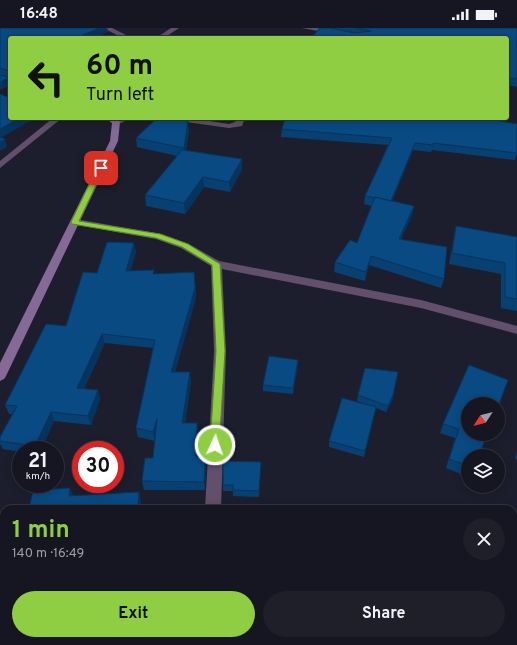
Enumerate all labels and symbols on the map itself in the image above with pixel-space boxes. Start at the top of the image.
pin [84,151,118,185]
north arrow [461,397,505,441]
position arrow [194,424,236,466]
speed limit sign: 30 [72,441,124,493]

